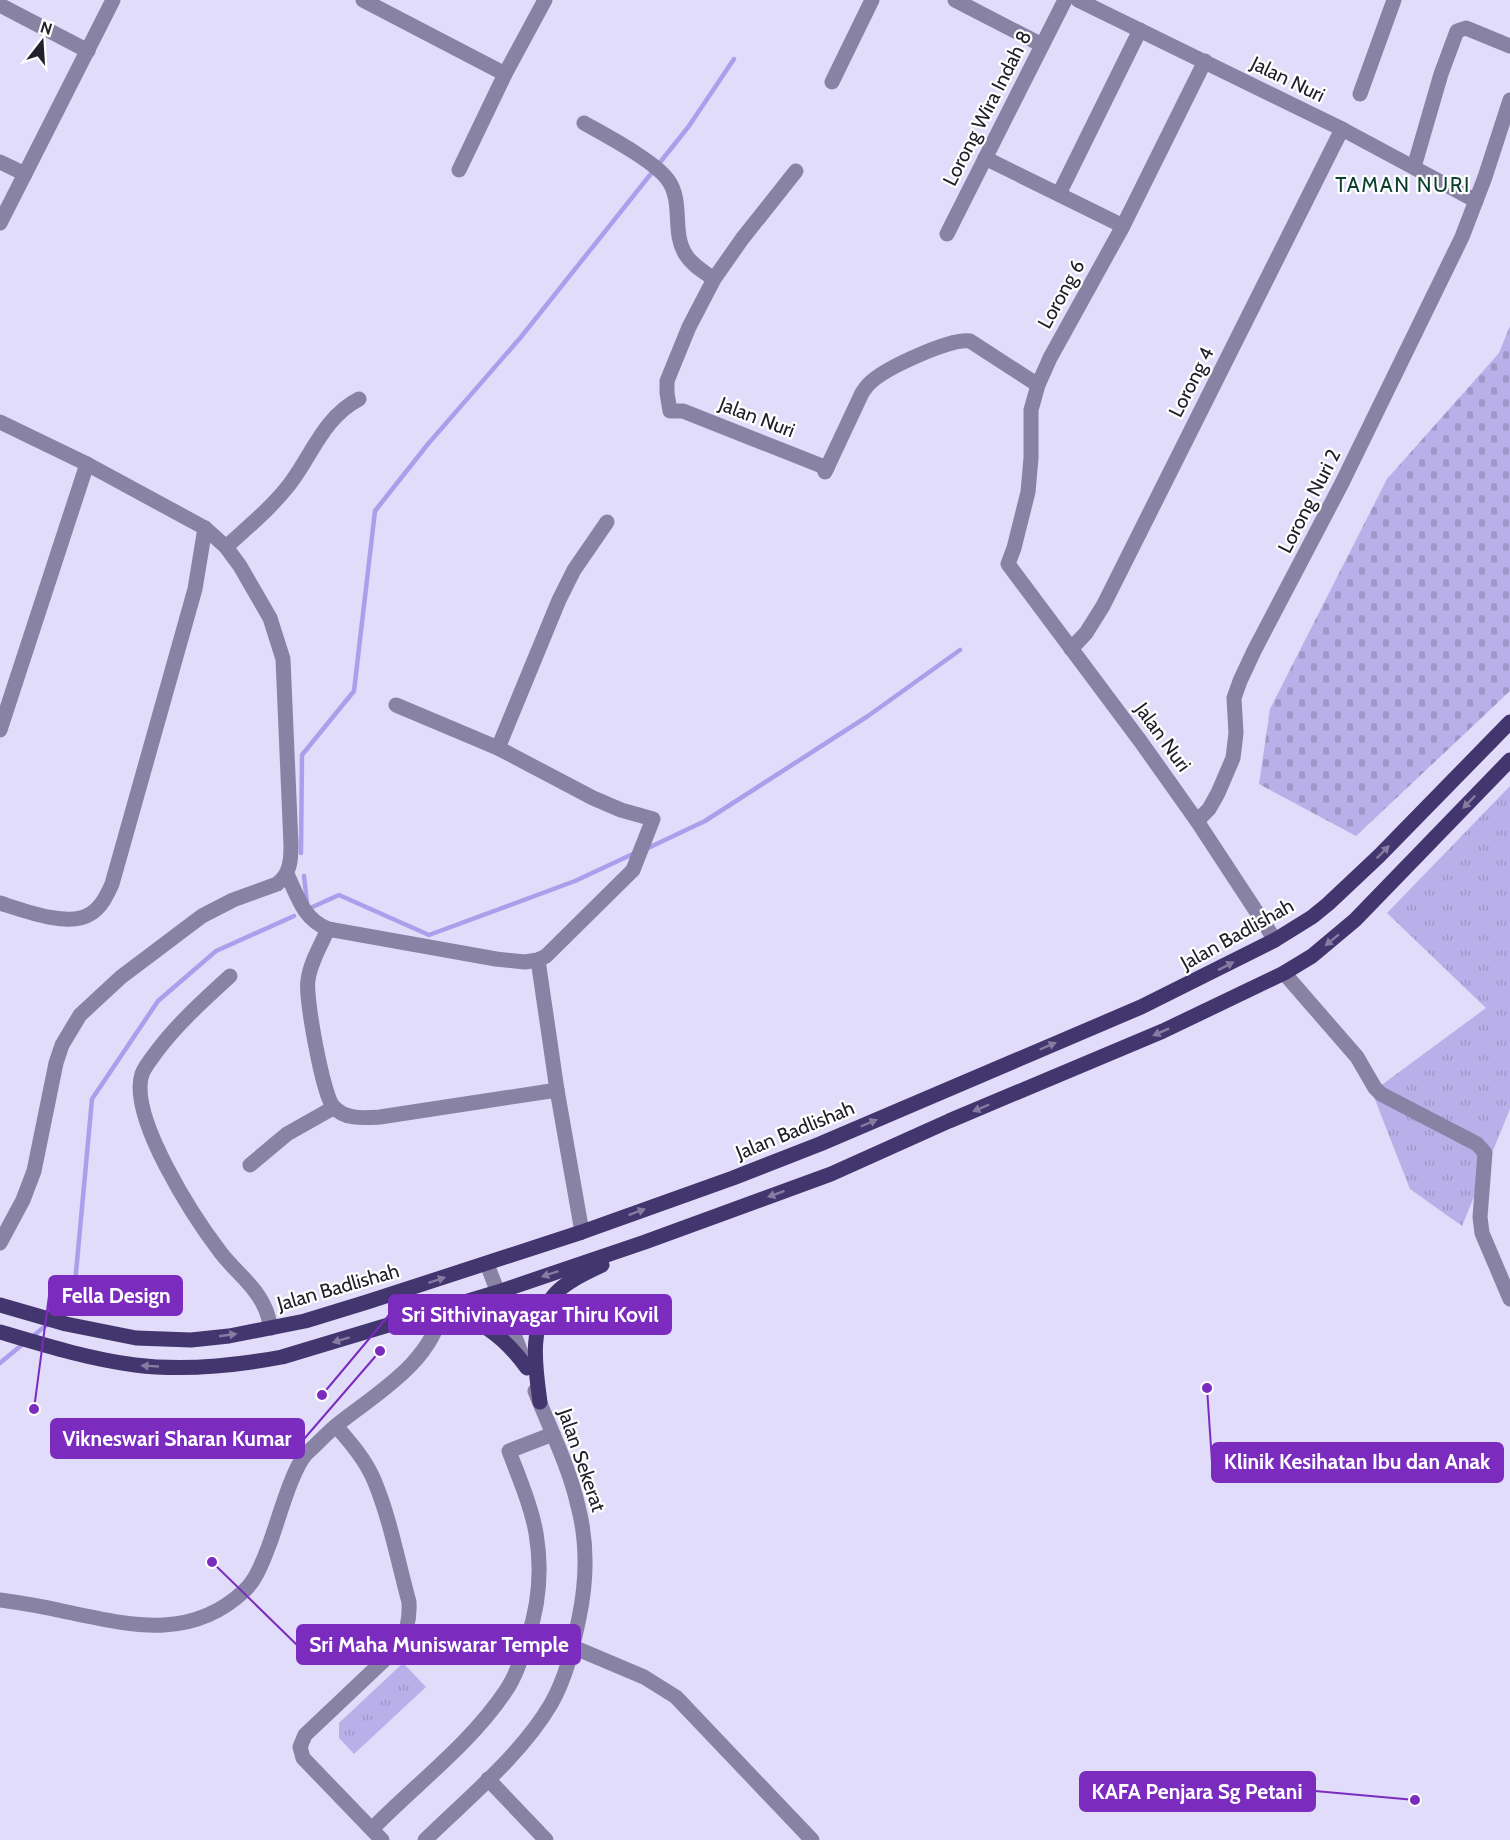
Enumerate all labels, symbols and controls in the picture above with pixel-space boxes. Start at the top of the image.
north arrow [12,12,72,72]
text: N [38,17,54,39]
street label: Lorong Wira Indah 8 [937,26,1037,190]
street label: Jalan Nuri [1246,50,1329,107]
district label: TAMAN NURI [1335,172,1471,197]
street label: Lorong 6 [1032,255,1090,333]
street label: Lorong 4 [1163,343,1219,421]
street label: Jalan Nuri [715,391,798,442]
street label: Lorong Nuri 2 [1273,445,1345,557]
street label: Jalan Nuri [1129,697,1196,776]
one-way arrow [1463,795,1477,809]
one-way arrow [1375,845,1390,859]
street label: Jalan Badlishah [1175,893,1298,975]
one-way arrow [1325,933,1340,946]
one-way arrow [1217,961,1235,971]
one-way arrow [1151,1027,1169,1037]
one-way arrow [1040,1041,1058,1051]
street label: Jalan Badlishah [731,1095,858,1165]
one-way arrow [972,1103,989,1112]
one-way arrow [861,1118,879,1128]
one-way arrow [767,1190,785,1200]
one-way arrow [628,1207,646,1216]
street label: Jalan Badlishah [273,1258,402,1316]
one-way arrow [541,1270,559,1280]
one-way arrow [428,1275,446,1285]
callout: Fella Design [49,1276,182,1315]
text: Fella Design [61,1283,171,1308]
callout: Sri Sithivinayagar Thiru Kovil [389,1295,671,1334]
text: Sri Sithivinayagar Thiru Kovil [401,1302,659,1327]
one-way arrow [219,1331,238,1340]
one-way arrow [332,1336,350,1345]
one-way arrow [140,1361,159,1370]
street label: Jalan Sekerat [553,1404,611,1515]
callout: Vikneswari Sharan Kumar [51,1419,304,1458]
text: Vikneswari Sharan Kumar [62,1426,292,1451]
callout: Klinik Kesihatan Ibu dan Anak [1212,1443,1503,1482]
text: Klinik Kesihatan Ibu dan Anak [1224,1449,1491,1474]
callout: Sri Maha Muniswarar Temple [297,1625,580,1664]
text: Sri Maha Muniswarar Temple [309,1632,569,1657]
callout: KAFA Penjara Sg Petani [1080,1772,1315,1811]
text: KAFA Penjara Sg Petani [1092,1779,1302,1804]

